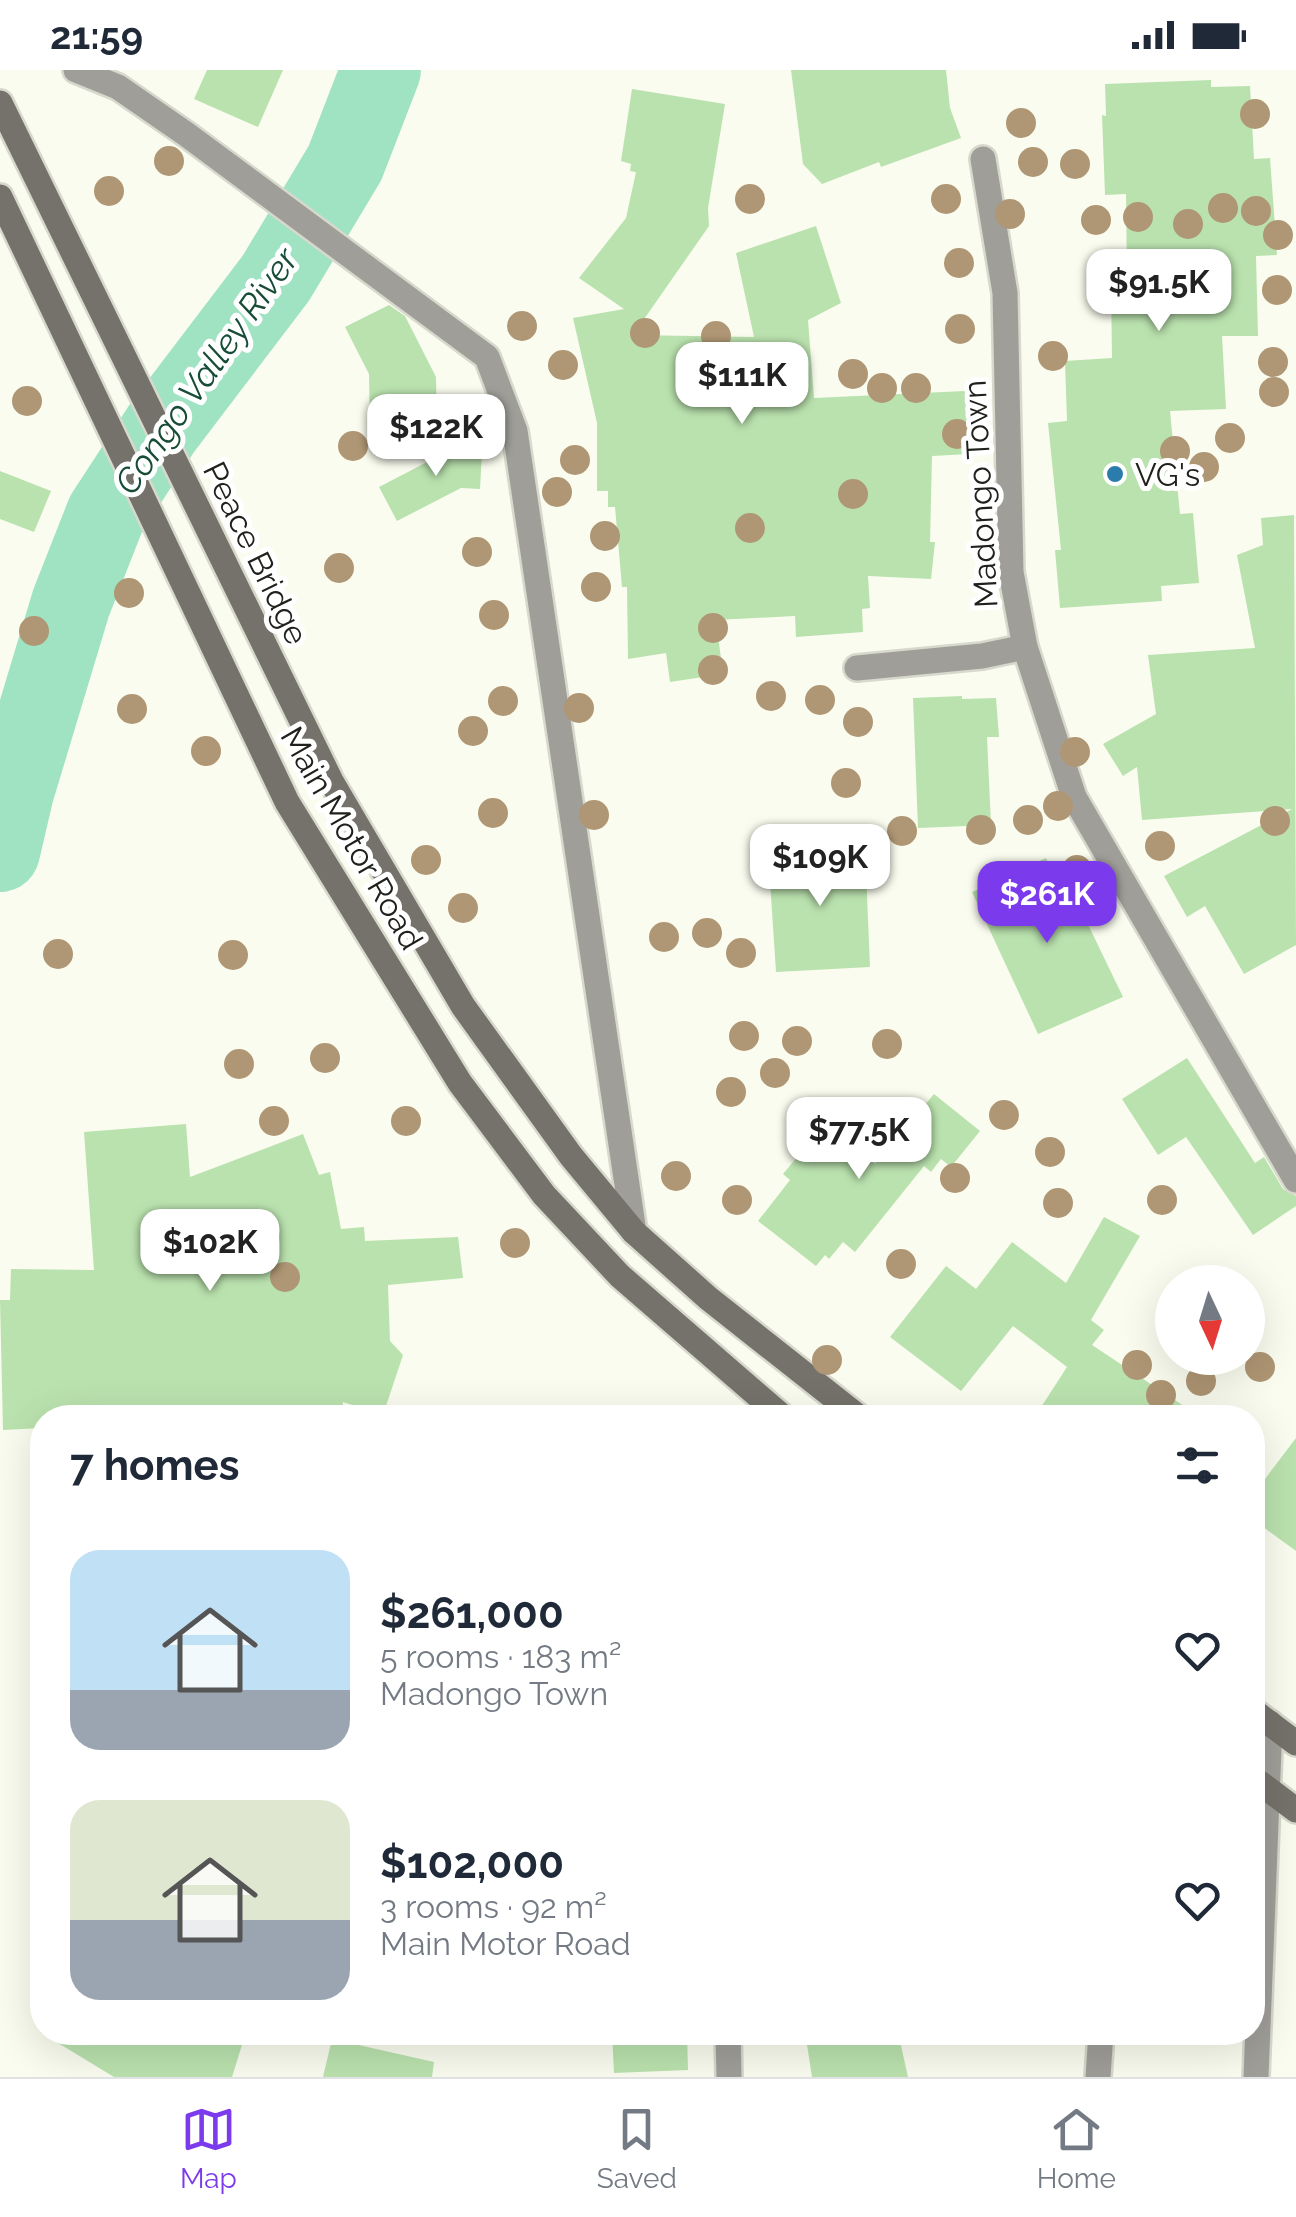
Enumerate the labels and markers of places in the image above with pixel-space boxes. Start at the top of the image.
pin: $91.5K [1078,249,1240,334]
pin: $111K [672,342,812,427]
pin: $122K [366,394,506,479]
place label: VG's [1135,456,1200,493]
marker: VG's [1104,463,1126,485]
pin: $109K [750,824,890,909]
pin: $261K [977,861,1117,946]
pin: $77.5K [778,1097,940,1182]
pin: $102K [140,1209,280,1294]

